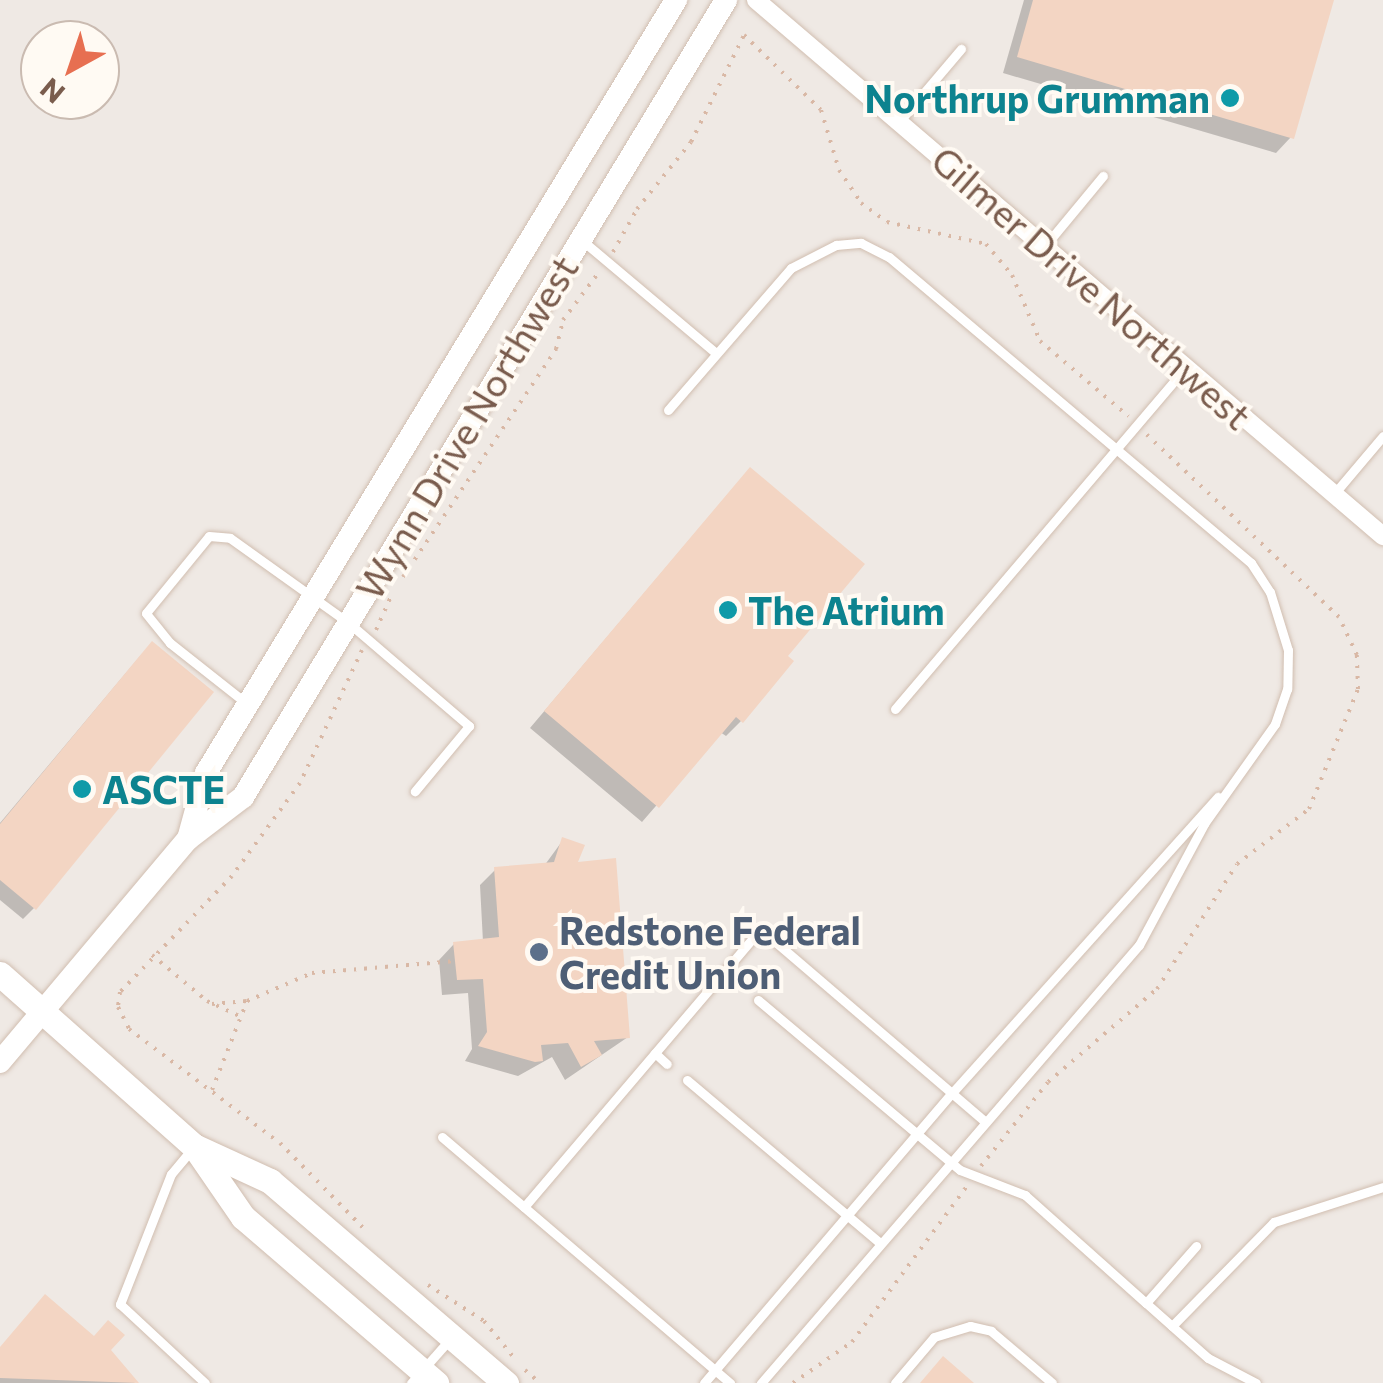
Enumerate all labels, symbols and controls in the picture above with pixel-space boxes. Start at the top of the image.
north arrow [20,20,120,120]
text: N [33,72,71,111]
place label: Northrup Grumman [865,75,1210,121]
marker: Northrup Grumman [1219,87,1241,109]
street label: Gilmer Drive Northwest [923,136,1261,438]
street label: Wynn Drive Northwest [345,247,587,607]
place label: The Atrium [748,587,945,633]
marker: The Atrium [717,599,739,621]
place label: ASCTE [102,766,225,812]
marker: ASCTE [71,778,93,800]
place label: Redstone Federal Credit Union [559,907,861,996]
marker: Redstone Federal Credit Union [528,941,550,963]

